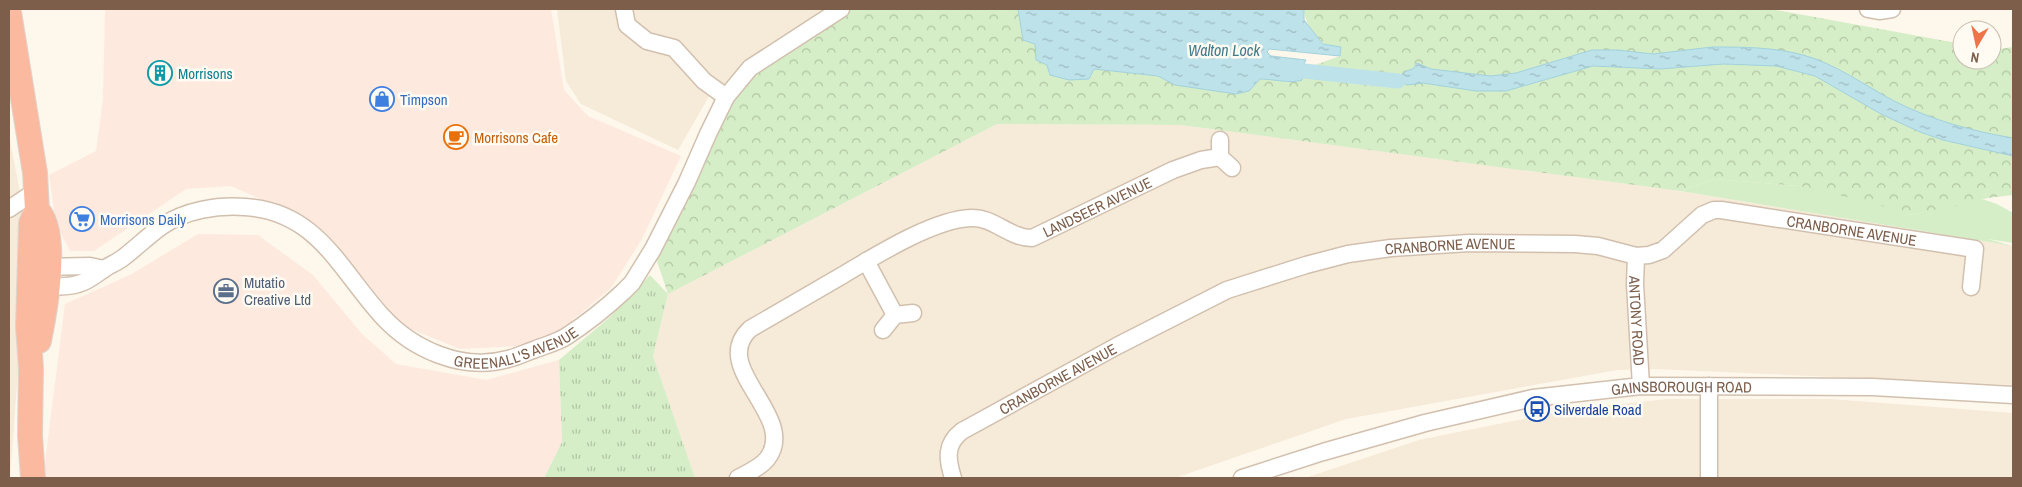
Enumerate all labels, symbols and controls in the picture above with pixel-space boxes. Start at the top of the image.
north arrow [1952,20,2002,70]
water label: Walton Lock [1188,39,1260,61]
text: N [1969,48,1980,67]
building icon: Morrisons [147,60,173,86]
place label: Morrisons [178,63,233,84]
shop icon: Timpson [369,86,395,112]
place label: Timpson [400,89,448,110]
cafe icon: Morrisons Cafe [443,124,469,150]
place label: Morrisons Cafe [474,127,558,148]
street label: LANDSEER AVENUE [1039,171,1155,242]
supermarket icon: Morrisons Daily [69,206,95,232]
place label: Morrisons Daily [100,209,187,230]
street label: CRANBORNE AVENUE [1785,210,1918,250]
street label: CRANBORNE AVENUE [1383,232,1516,259]
place label: Mutatio Creative Ltd [244,272,311,310]
street label: ANTONY ROAD [1624,275,1650,367]
office icon: Mutatio Creative Ltd [213,278,239,304]
street label: GREENALL'S AVENUE [452,321,582,373]
street label: CRANBORNE AVENUE [995,338,1120,419]
street label: GAINSBOROUGH ROAD [1610,376,1752,400]
bus stop icon: Silverdale Road [1524,396,1550,422]
place label: Silverdale Road [1554,399,1642,420]

